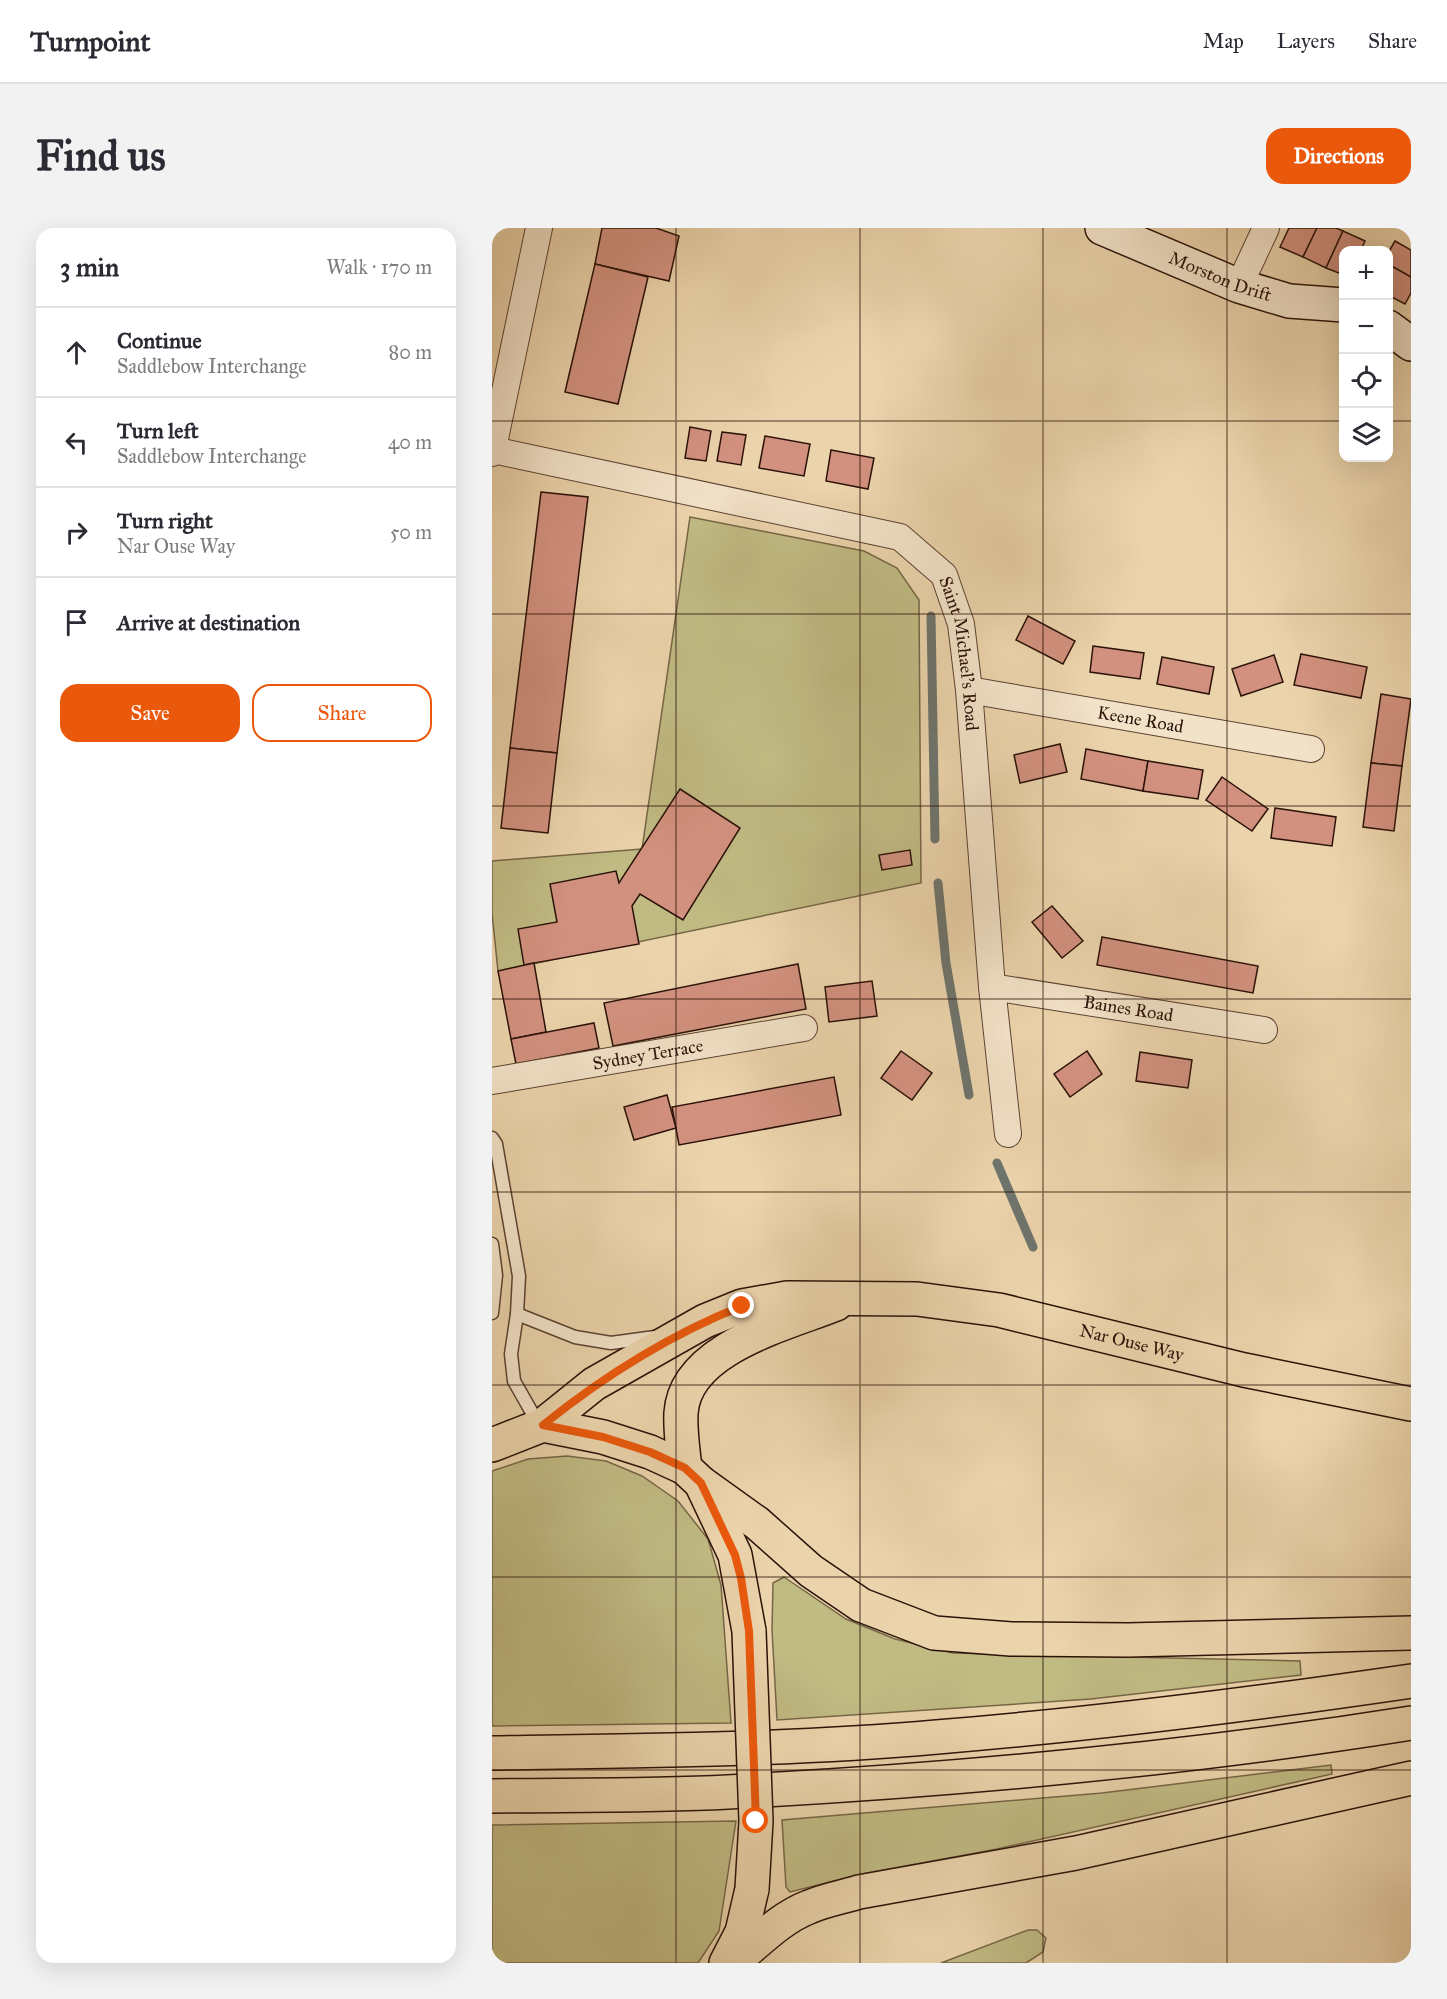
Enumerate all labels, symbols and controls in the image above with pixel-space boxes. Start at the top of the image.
text: Turnpoint [30,24,150,59]
text: Map [1203,28,1244,54]
text: Layers [1277,28,1335,54]
text: Share [1368,28,1417,54]
button: Directions [1266,128,1411,184]
text: Find us [36,130,166,182]
map controls [1339,246,1393,462]
button: + [1339,246,1393,300]
street label: Morston Drift [1166,247,1275,306]
text: 3 min [60,251,119,283]
text: Walk · 170 m [327,255,432,279]
button: − [1339,300,1393,354]
text: Continue [117,327,202,354]
icon: ahead [60,336,93,369]
text: 80 m [389,340,432,364]
text: Saddlebow Interchange [117,354,307,378]
button: locate [1339,354,1393,408]
button: layers [1339,408,1393,462]
text: Turn left [117,417,199,444]
icon: left [60,426,93,459]
text: 40 m [388,430,432,454]
text: Saddlebow Interchange [117,444,307,468]
text: Turn right [117,507,213,534]
icon: right [60,516,93,549]
text: 50 m [390,520,432,544]
text: Nar Ouse Way [117,534,235,558]
street label: Saint Michael's Road [934,573,983,732]
icon: arrive [60,606,93,639]
text: Arrive at destination [117,609,300,636]
button: Save [60,684,240,742]
button: Share [252,684,432,742]
street label: Keene Road [1096,701,1185,738]
street label: Baines Road [1082,991,1175,1026]
street label: Sydney Terrace [591,1034,705,1075]
route end [728,1292,754,1318]
street label: Nar Ouse Way [1077,1319,1186,1366]
route start [742,1807,768,1833]

